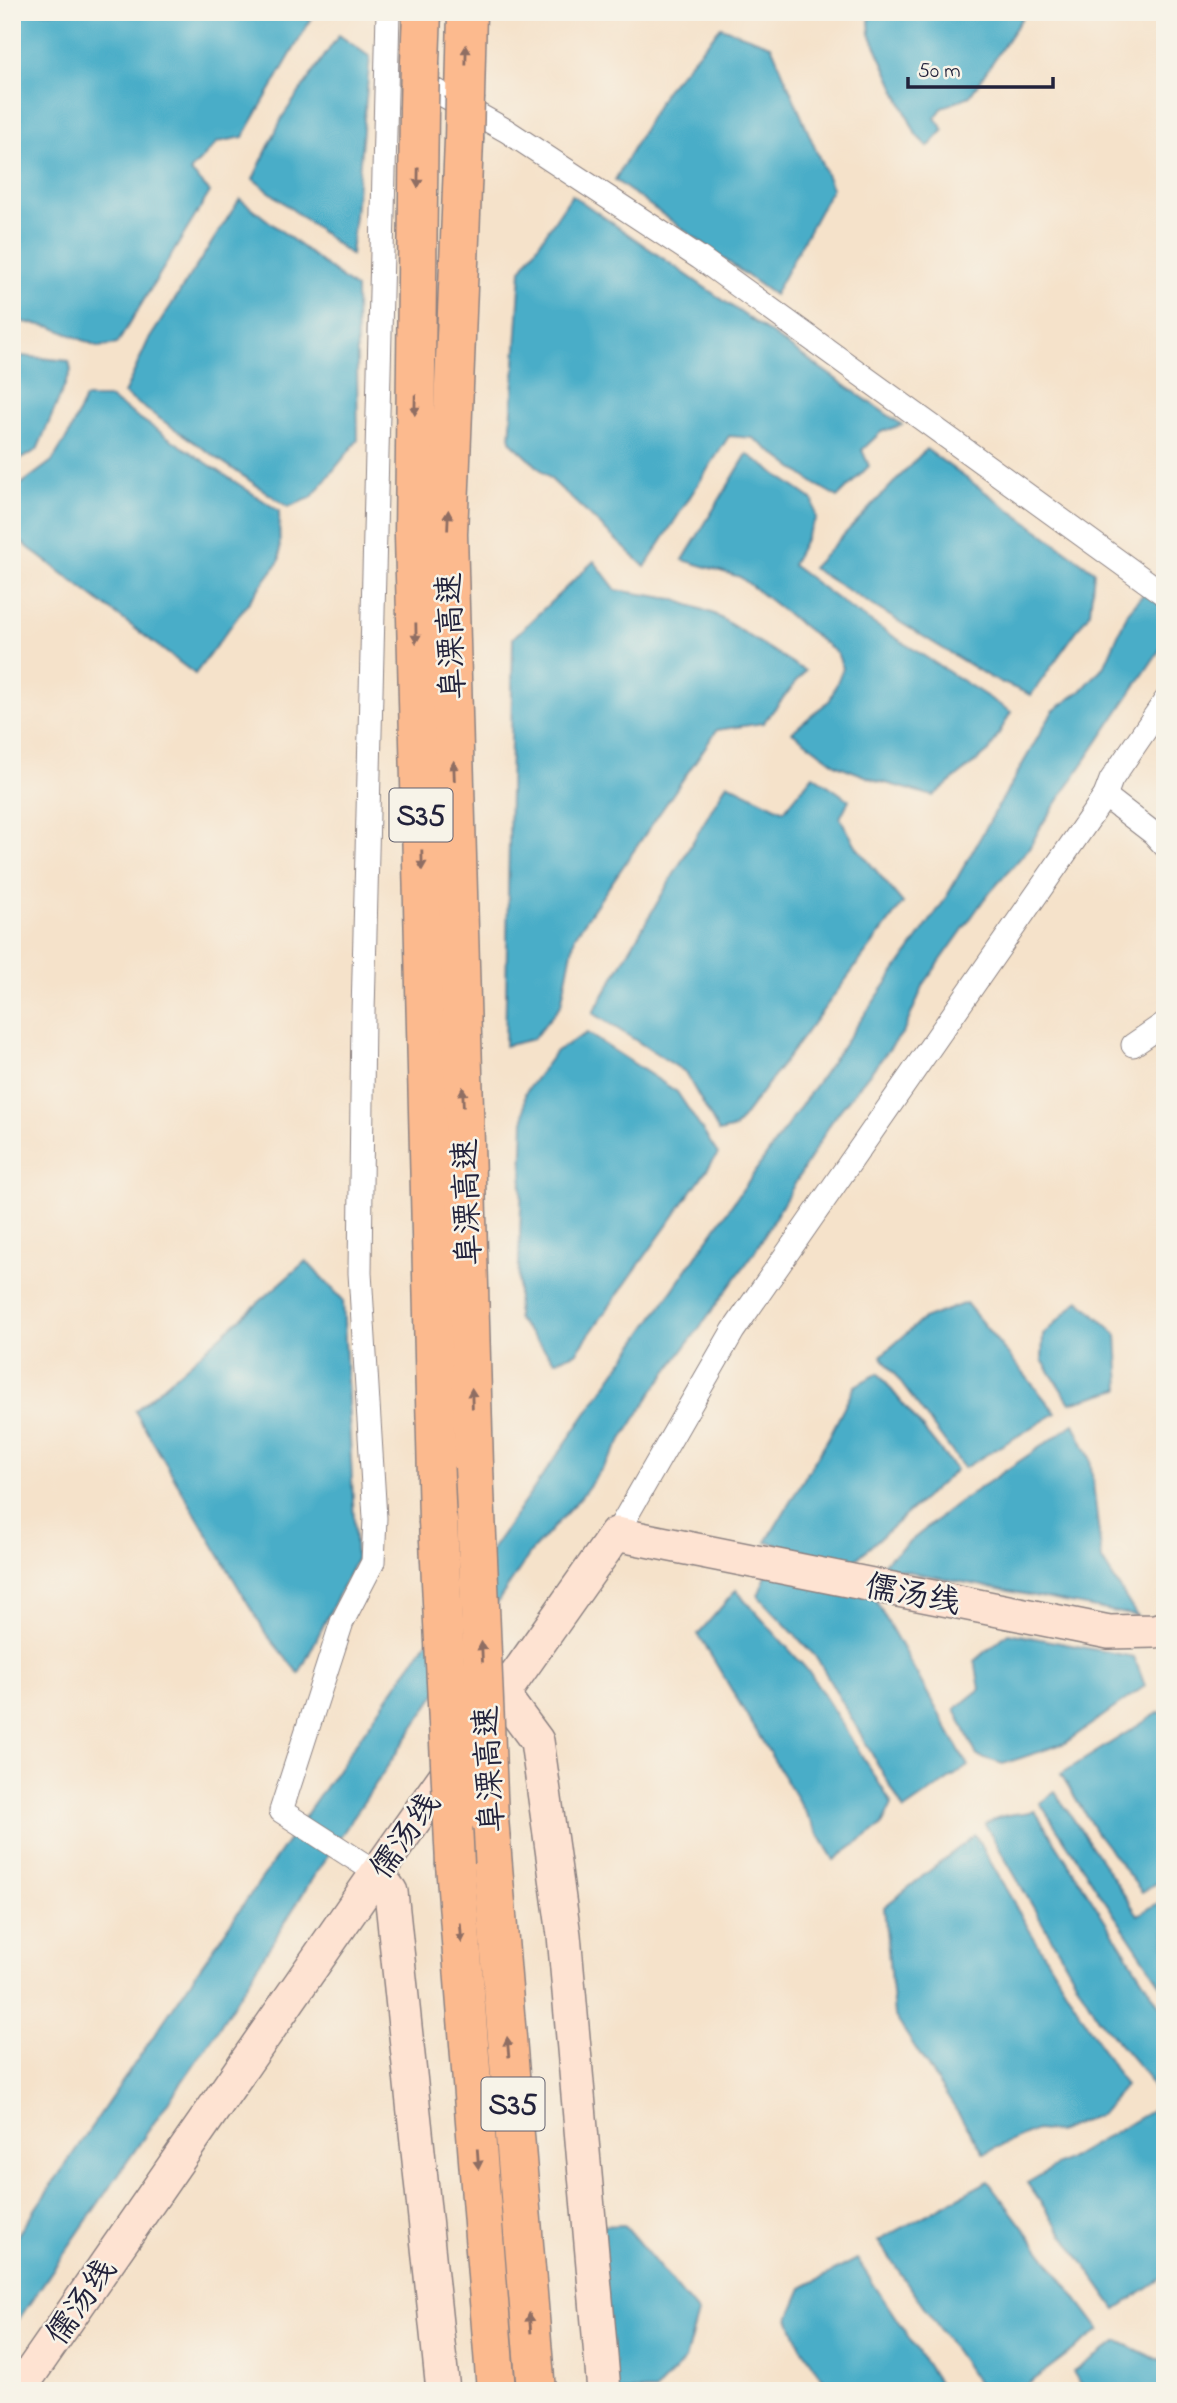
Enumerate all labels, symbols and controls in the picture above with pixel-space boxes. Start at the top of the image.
one-way arrow [460,44,472,66]
scale bar [908,46,1053,90]
text: 50 m [918,57,961,87]
one-way arrow [412,167,424,189]
one-way arrow [409,394,421,416]
one-way arrow [443,508,454,530]
street label: 阜溧高速 [428,571,479,701]
one-way arrow [410,622,422,644]
one-way arrow [449,760,460,782]
road number: S35 [390,788,452,842]
one-way arrow [416,849,428,871]
one-way arrow [458,1086,469,1108]
street label: 阜溧高速 [444,1137,495,1267]
one-way arrow [466,1386,477,1408]
street label: 儒汤线 [861,1564,964,1629]
one-way arrow [477,1641,488,1663]
street label: 阜溧高速 [465,1704,518,1834]
street label: 儒汤线 [360,1784,454,1890]
one-way arrow [456,1922,467,1944]
one-way arrow [502,2036,513,2058]
road number: S35 [482,2078,544,2130]
one-way arrow [473,2149,484,2171]
street label: 儒汤线 [36,2250,130,2356]
one-way arrow [524,2312,535,2334]

